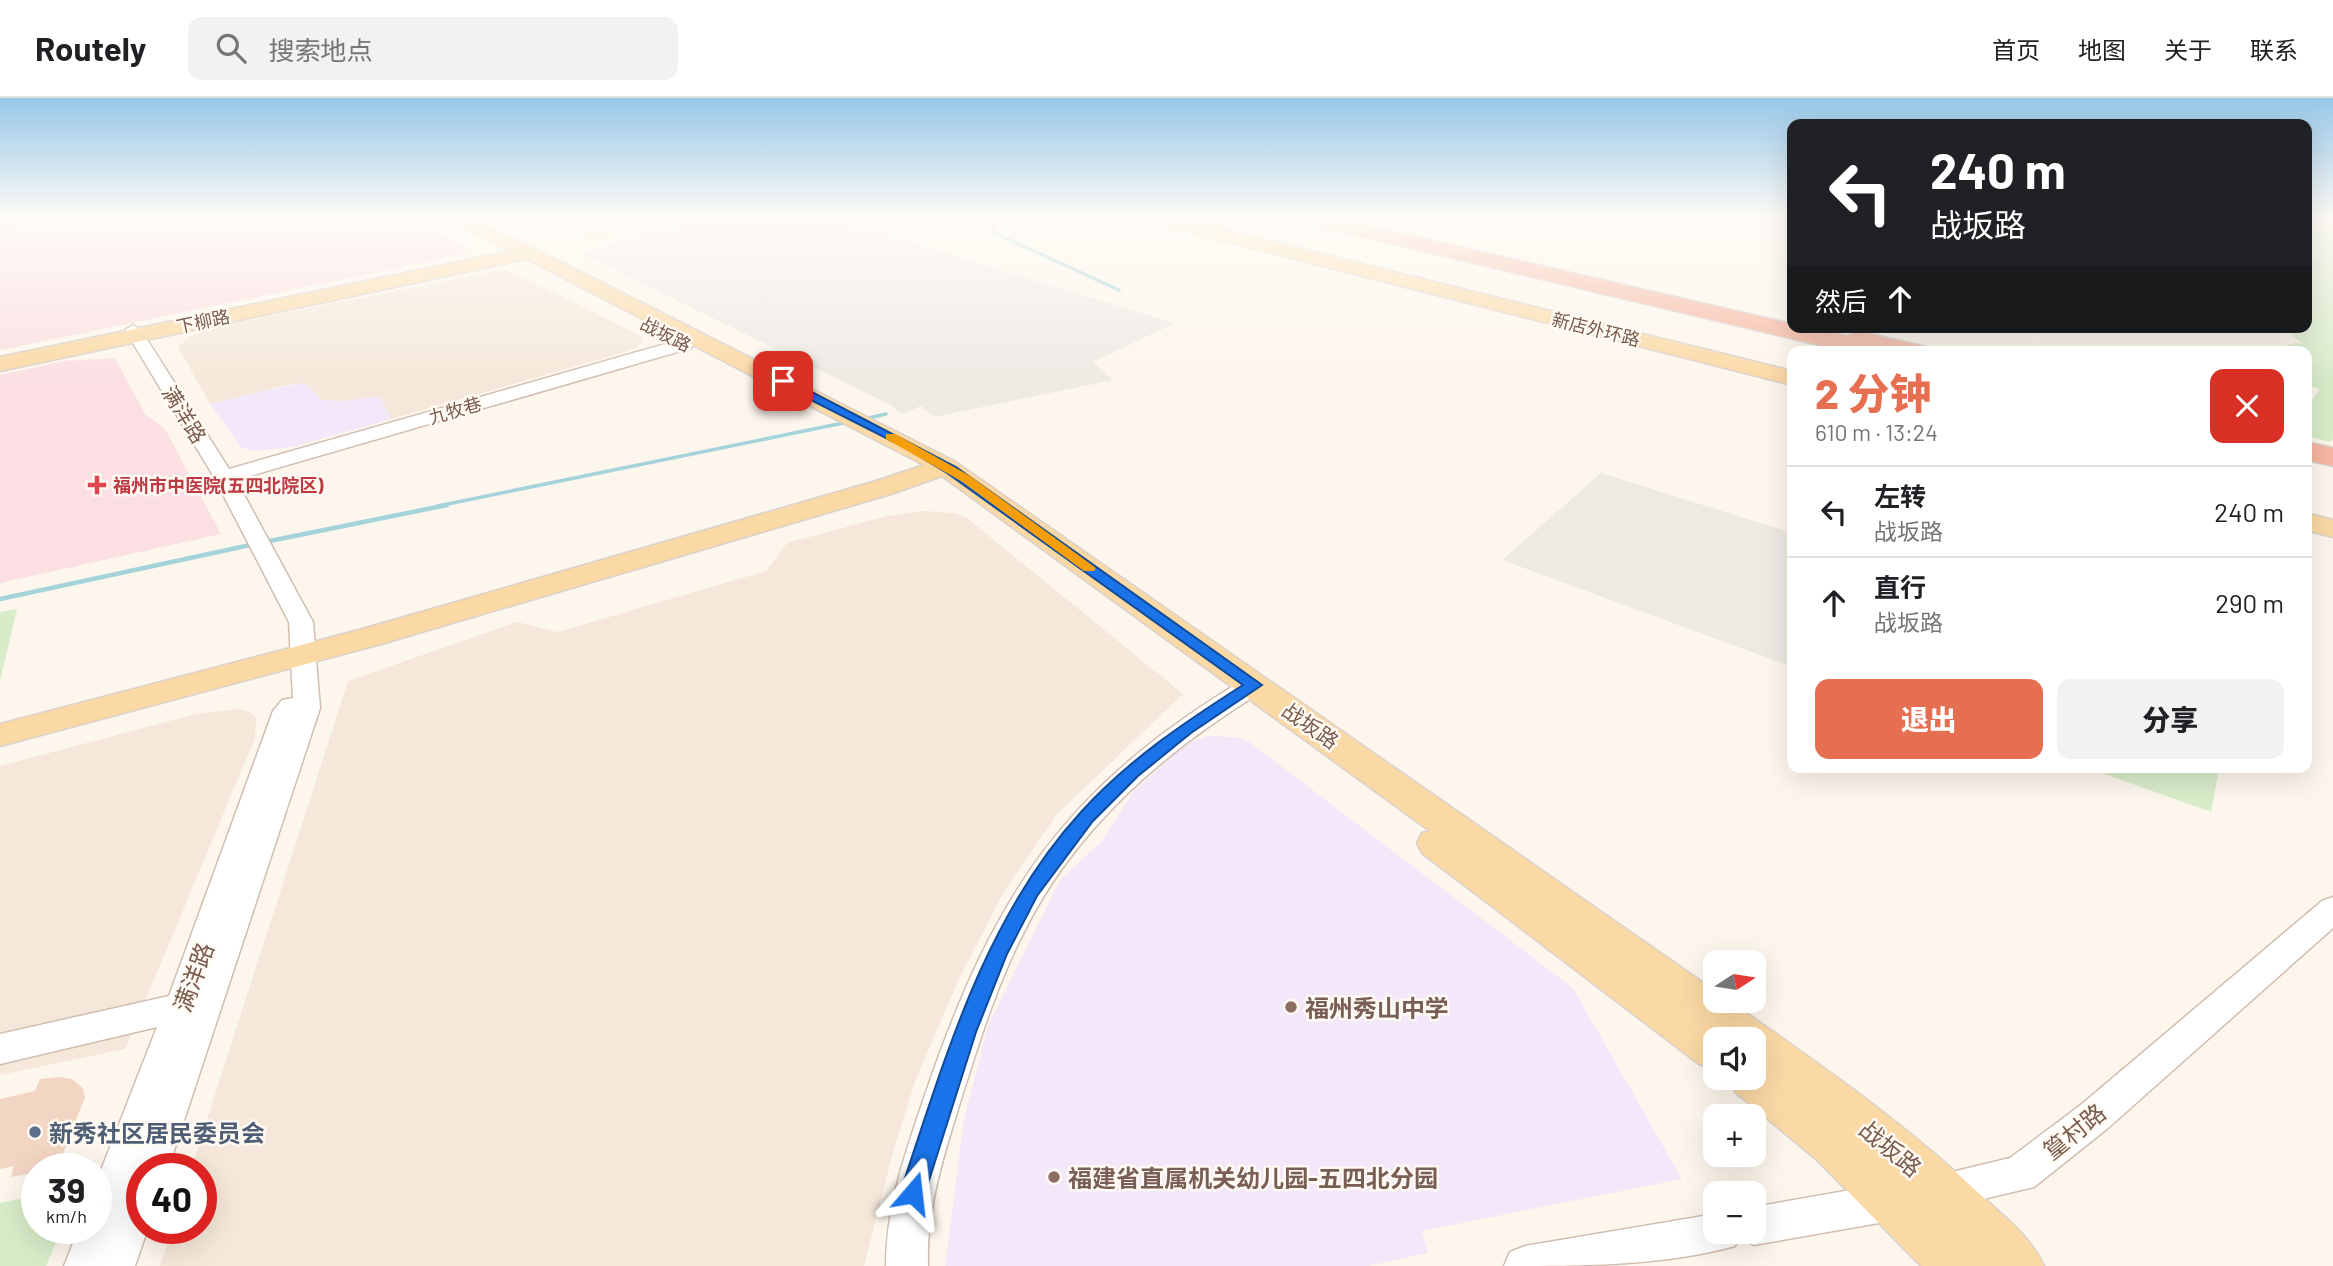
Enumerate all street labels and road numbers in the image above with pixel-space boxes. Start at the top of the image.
street label: 下柳路 [174,305,232,337]
street label: 新店外环路 [1550,307,1642,351]
street label: 战坂路 [637,312,695,356]
street label: 满洋路 [158,381,212,447]
street label: 九牧巷 [426,392,484,428]
street label: 战坂路 [1278,697,1344,753]
street label: 满洋路 [167,938,219,1016]
street label: 篁村路 [2037,1097,2111,1165]
street label: 战坂路 [1854,1114,1928,1182]

